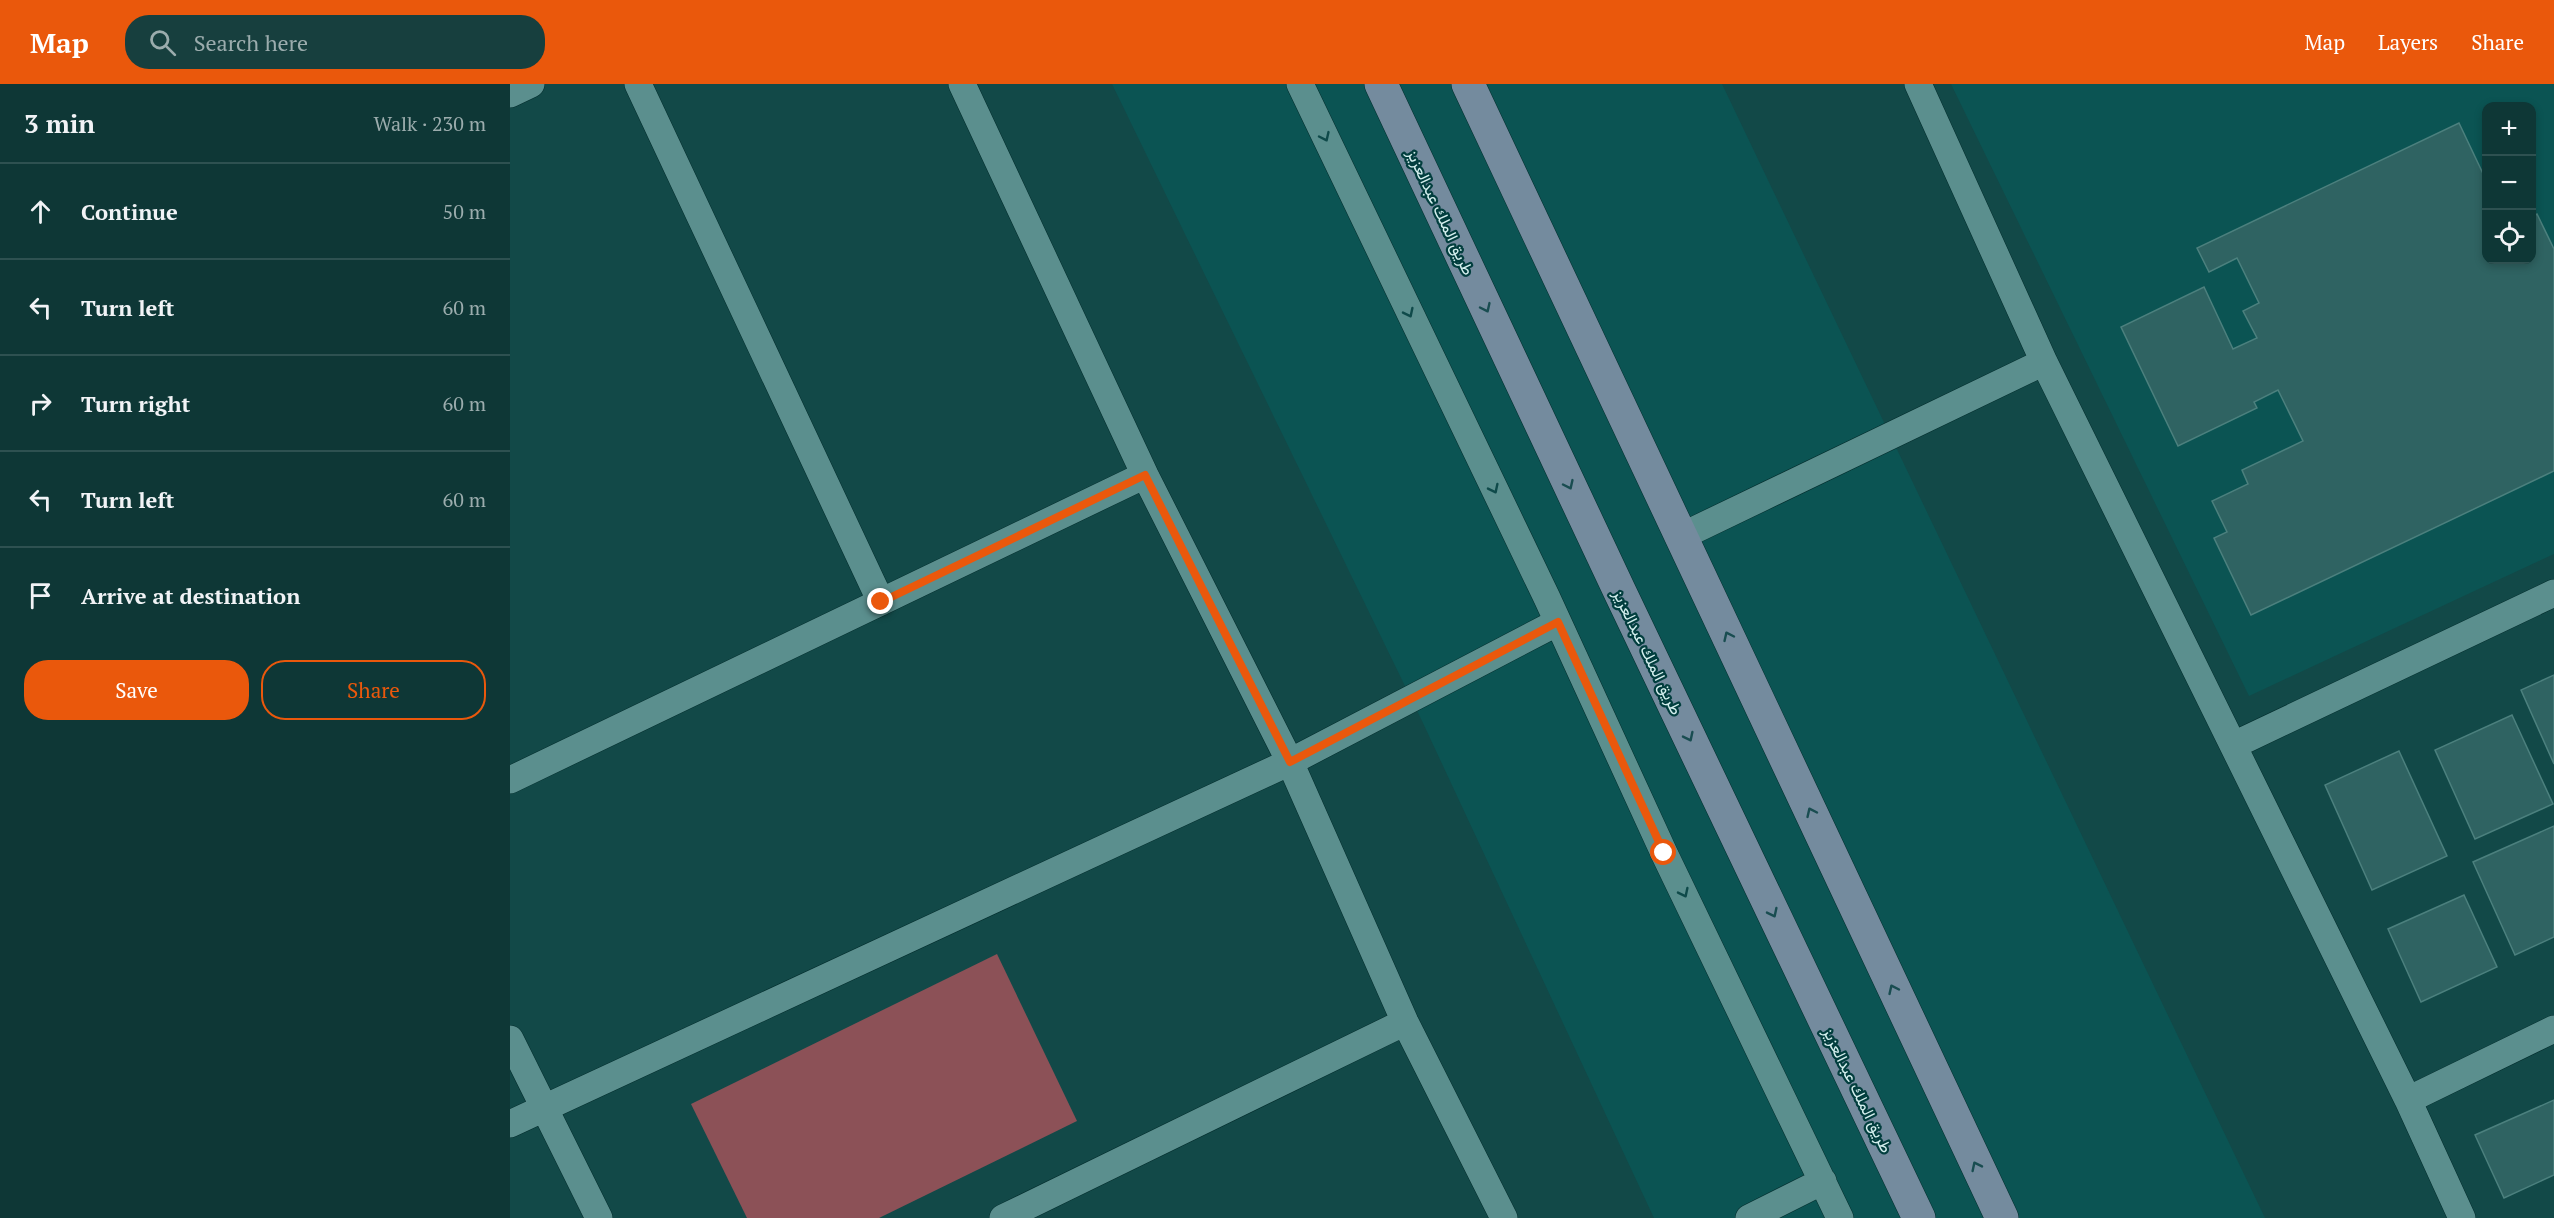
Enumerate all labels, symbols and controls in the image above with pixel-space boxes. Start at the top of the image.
search box [125,15,545,69]
text: Map [30,24,89,61]
icon: search [146,26,179,59]
text: Search here [194,28,308,57]
text: Map [2304,28,2345,56]
text: Layers [2378,28,2438,56]
text: Share [2471,28,2524,56]
map controls [2482,102,2536,264]
button: + [2482,102,2536,156]
text: 3 min [24,106,95,140]
text: Walk · 230 m [374,110,486,137]
one-way arrow [1318,130,1330,141]
street label: طريق الملك عبدالعزيز [1402,145,1480,279]
button: − [2482,156,2536,210]
icon: ahead [24,195,57,228]
text: Continue [81,197,178,226]
text: 50 m [443,198,486,225]
button: locate [2482,210,2536,264]
icon: left [24,291,57,324]
text: Turn left [81,293,174,322]
text: 60 m [443,294,486,321]
one-way arrow [1479,302,1491,313]
one-way arrow [1401,307,1413,318]
icon: right [24,387,57,420]
text: Turn right [81,389,190,418]
text: 60 m [443,390,486,417]
one-way arrow [1562,478,1574,489]
one-way arrow [1486,482,1498,493]
icon: left [24,483,57,516]
text: Turn left [81,485,174,514]
text: 60 m [443,486,486,513]
icon: arrive [24,579,57,612]
text: Arrive at destination [81,581,300,610]
street label: طريق الملك عبدالعزيز [1608,585,1688,718]
route end [867,588,893,614]
one-way arrow [1724,631,1736,642]
button: Save [24,660,249,720]
button: Share [261,660,486,720]
one-way arrow [1681,730,1693,741]
one-way arrow [1806,808,1818,819]
route start [1650,839,1676,865]
one-way arrow [1676,887,1688,898]
one-way arrow [1766,906,1778,917]
one-way arrow [1889,985,1901,996]
street label: طريق الملك عبدالعزيز [1818,1023,1898,1156]
one-way arrow [1972,1161,1984,1172]

